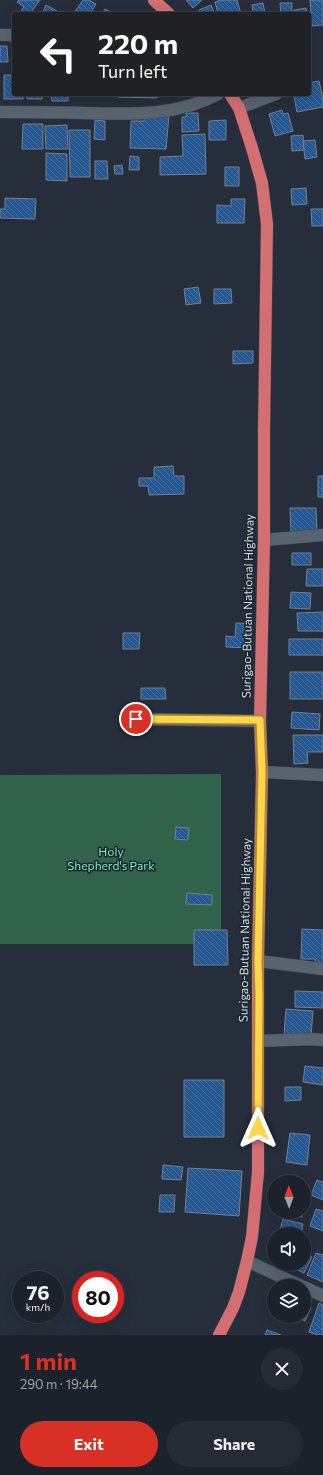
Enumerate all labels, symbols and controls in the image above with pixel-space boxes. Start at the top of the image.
text: 220 m [98,26,178,60]
icon: left [32,28,84,80]
text: Turn left [98,60,167,82]
street label: Surigao-Butuan National Highway [238,514,256,698]
pin [119,702,153,736]
icon: arrive [125,708,147,730]
street label: Surigao-Butuan National Highway [235,838,253,1022]
park label: Holy Shepherd's Park [67,844,155,872]
position arrow [237,1107,279,1149]
north arrow [267,1175,311,1219]
map controls [267,1175,311,1323]
button: sound [267,1227,311,1271]
speed limit sign: 80 [72,1271,124,1323]
button: layers [267,1279,311,1323]
text: 76 [26,1280,50,1304]
text: km/h [26,1301,50,1313]
text: 1 min [20,1346,77,1375]
button: close [261,1348,303,1390]
text: 290 m · 19:44 [20,1376,98,1392]
button: Exit [20,1421,158,1467]
button: Share [166,1421,303,1467]

